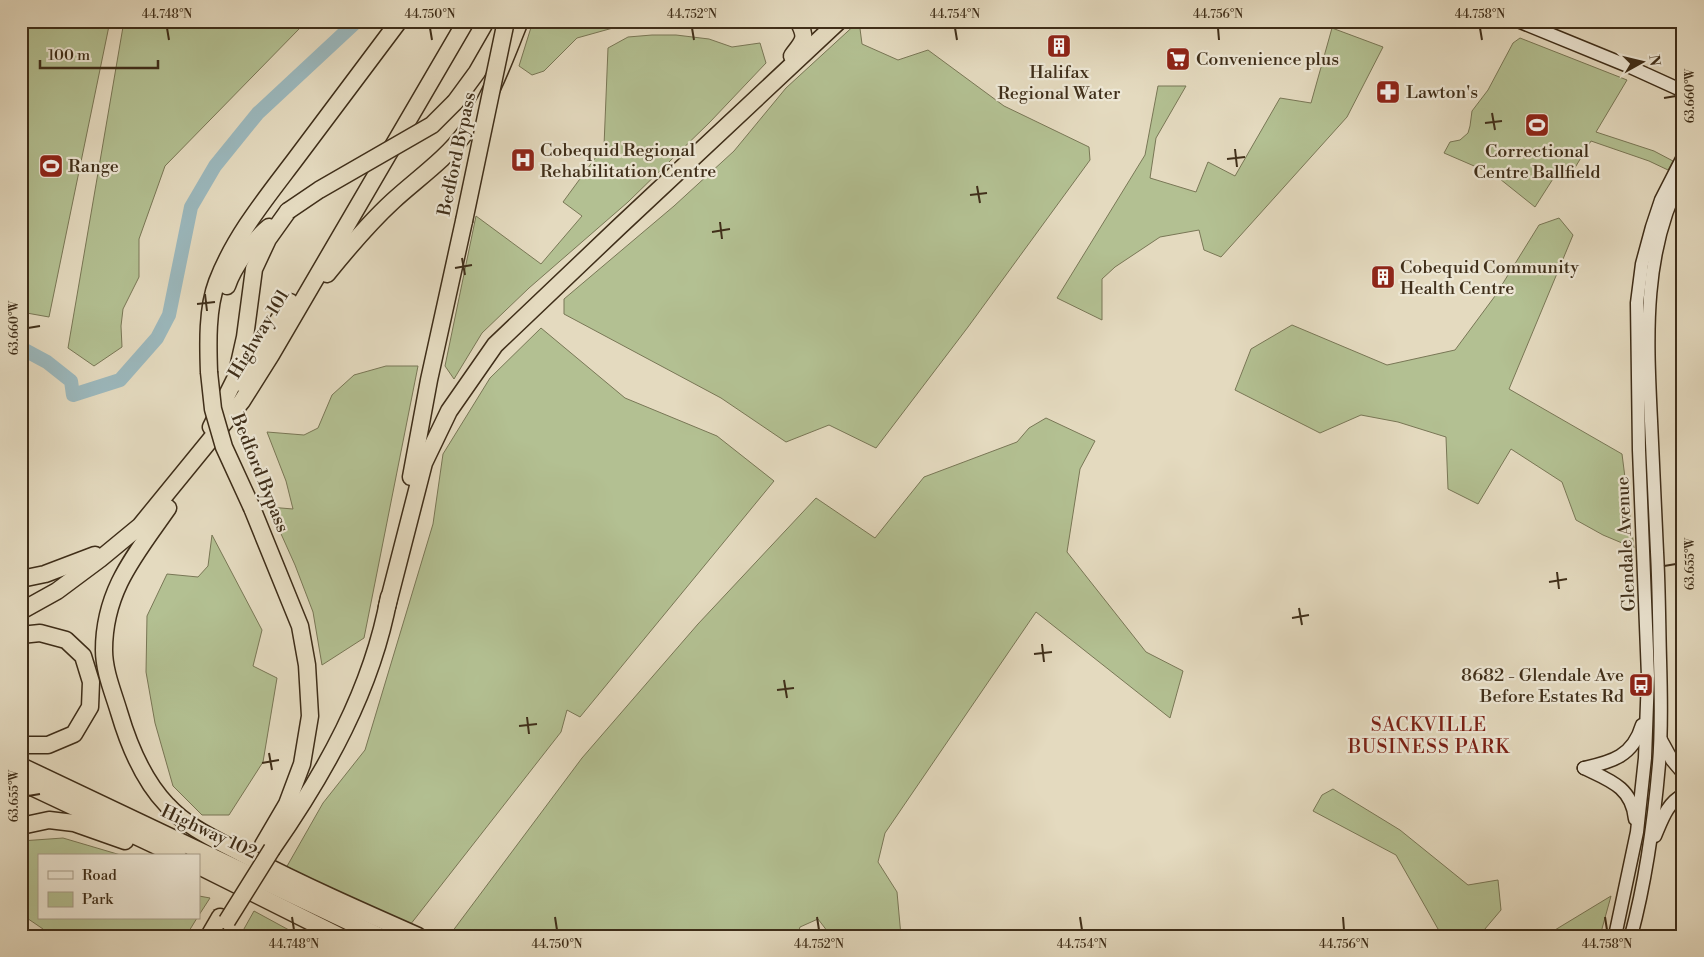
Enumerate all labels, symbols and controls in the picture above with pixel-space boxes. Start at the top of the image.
text: 44.748°N [142,7,192,22]
text: 44.750°N [405,7,456,22]
text: 44.752°N [667,7,717,22]
text: 44.754°N [930,7,980,22]
text: 44.756°N [1193,7,1243,22]
text: 44.758°N [1455,7,1505,22]
building icon: Halifax Regional Water [1046,33,1072,59]
scale bar [40,38,158,70]
north arrow [1616,38,1666,88]
text: 100 m [48,46,90,65]
supermarket icon: Convenience plus [1165,46,1191,72]
place label: Convenience plus [1196,48,1339,71]
text: N [1644,54,1664,67]
place label: Halifax Regional Water [997,61,1121,105]
text: 63.660°W [1683,68,1698,123]
pharmacy icon: Lawton's [1375,79,1401,105]
place label: Lawton's [1406,81,1478,104]
street label: Bedford Bypass [432,90,481,219]
sports icon: Correctional Centre Ballfield [1524,112,1550,138]
place label: Cobequid Regional Rehabilitation Centre [540,139,716,183]
place label: Correctional Centre Ballfield [1473,140,1601,184]
hospital icon: Cobequid Regional Rehabilitation Centre [510,147,536,173]
sports icon: Range [38,153,64,179]
place label: Range [68,155,119,178]
place label: Cobequid Community Health Centre [1400,256,1579,300]
building icon: Cobequid Community Health Centre [1370,264,1396,290]
street label: Highway 101 [223,285,295,383]
text: 63.660°W [7,300,22,355]
street label: Bedford Bypass [225,409,294,536]
street label: Glendale Avenue [1611,476,1641,612]
text: 63.655°W [1683,537,1698,590]
place label: 8682 - Glendale Ave Before Estates Rd [1461,664,1625,708]
bus stop icon: 8682 - Glendale Ave Before Estates Rd [1628,672,1654,698]
district label: SACKVILLE BUSINESS PARK [1347,713,1510,759]
text: 63.655°W [7,769,22,822]
street label: Highway 102 [157,800,261,864]
legend [38,854,200,920]
text: Road [82,866,117,885]
text: Park [82,890,114,909]
text: 44.748°N [269,937,319,952]
text: 44.750°N [532,937,583,952]
text: 44.752°N [794,937,844,952]
text: 44.754°N [1057,937,1107,952]
text: 44.756°N [1319,937,1369,952]
text: 44.758°N [1582,937,1632,952]

